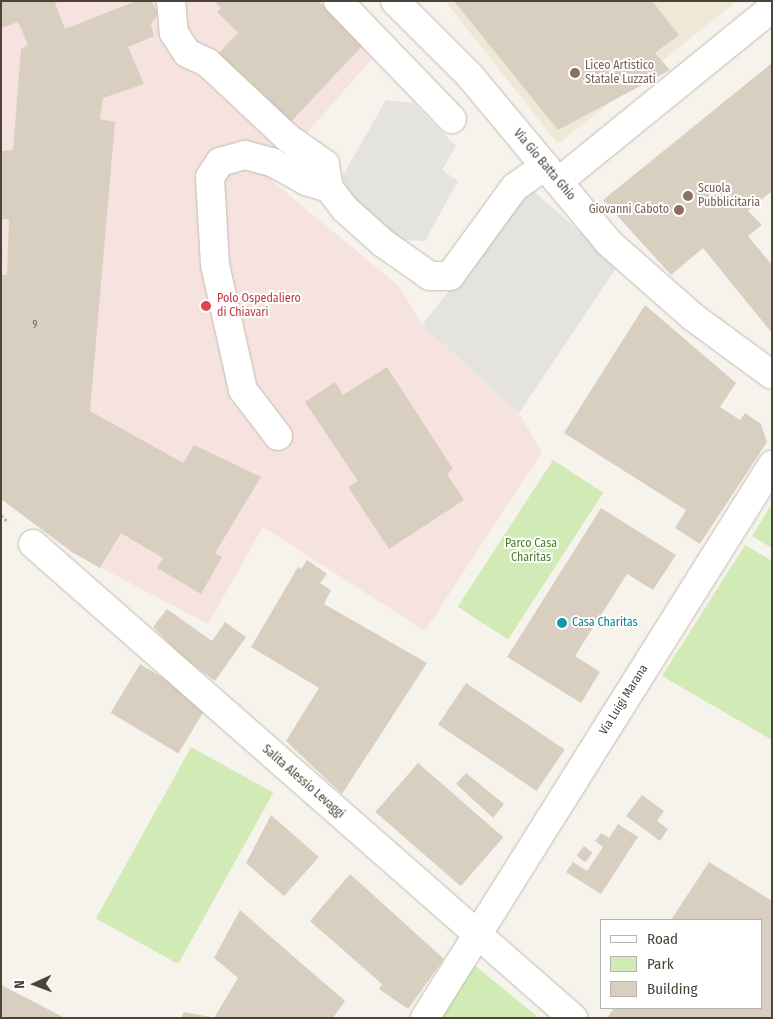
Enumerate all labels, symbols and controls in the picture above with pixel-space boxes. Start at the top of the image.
place label: Liceo Artistico Statale Luzzati [585,59,656,87]
marker: Liceo Artistico Statale Luzzati [569,67,581,79]
street label: Via Gio Batta Ghio [510,127,578,203]
place label: Scuola Pubblicitaria [698,182,760,210]
marker: Scuola Pubblicitaria [682,190,694,202]
place label: Giovanni Caboto [589,203,669,217]
marker: Giovanni Caboto [673,204,685,216]
place label: Polo Ospedaliero di Chiavari [217,292,301,320]
marker: Polo Ospedaliero di Chiavari [199,299,213,313]
house number: 9 [33,320,37,332]
park label: Parco Casa Charitas [505,537,557,565]
place label: Casa Charitas [572,616,638,630]
marker: Casa Charitas [556,617,568,629]
street label: Via Luigi Marana [597,662,651,738]
street label: Salita Alessio Levaggi [259,742,347,822]
legend [600,919,763,1009]
text: Road [647,930,678,948]
text: Park [647,955,674,973]
north arrow [10,959,60,1009]
text: N [11,980,28,989]
text: Building [647,980,698,998]

